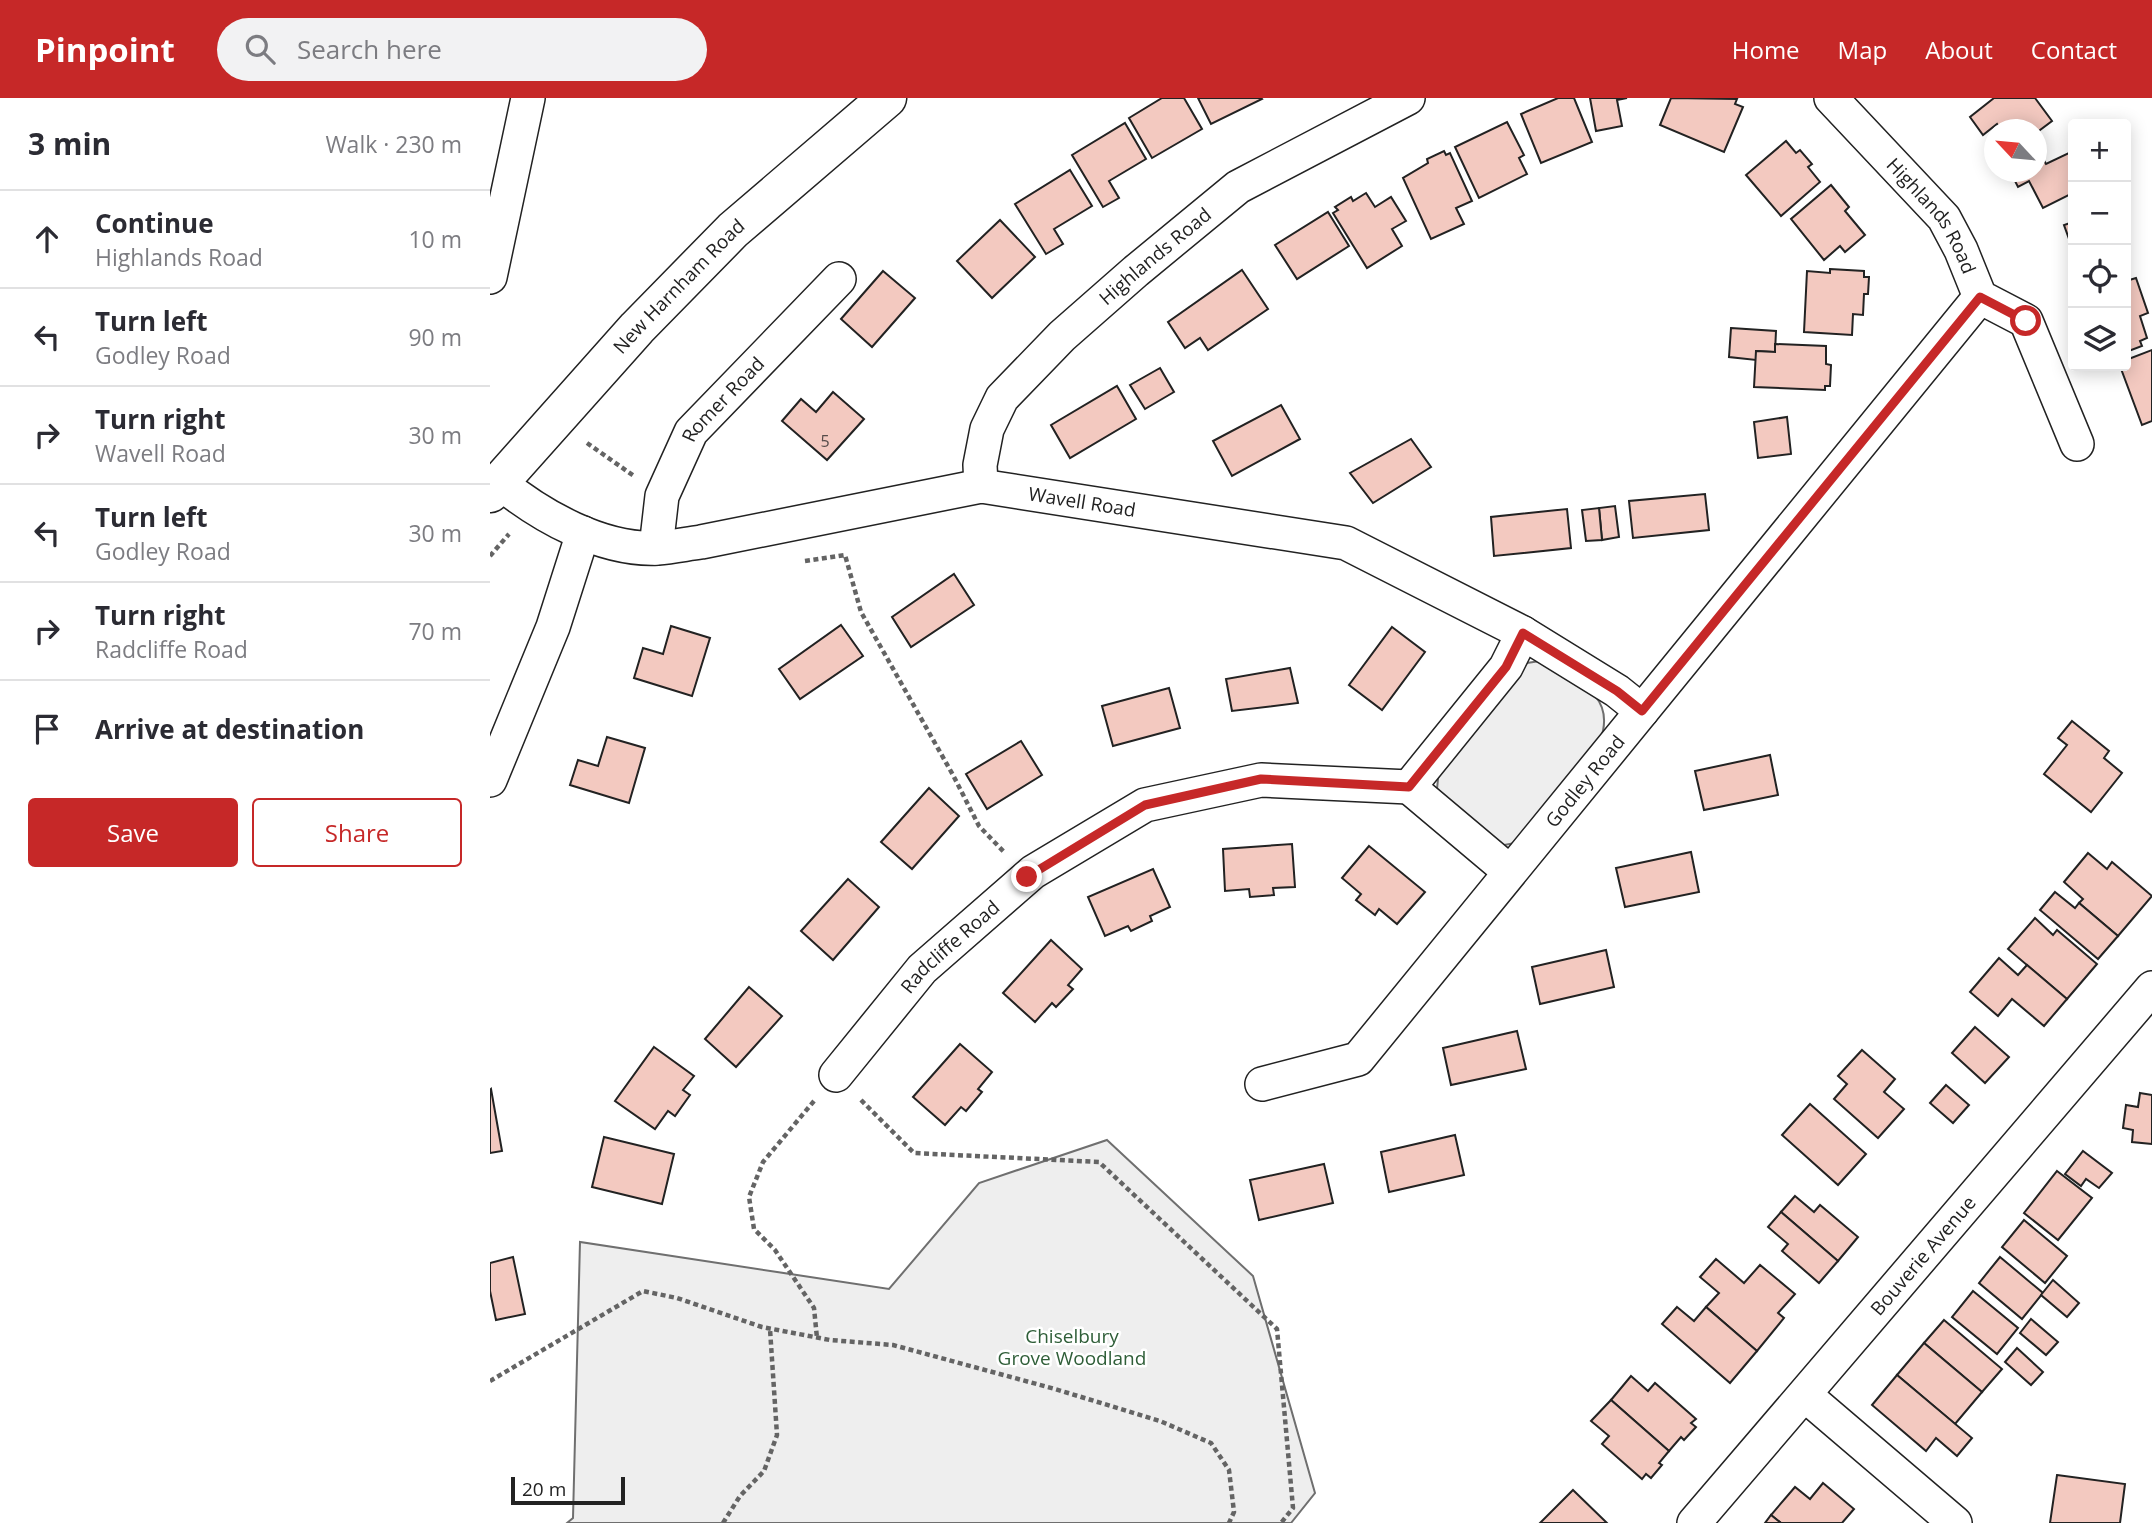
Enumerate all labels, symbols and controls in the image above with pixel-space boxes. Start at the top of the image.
search box [217,18,707,81]
text: Pinpoint [35,27,175,72]
icon: search [241,30,279,68]
text: Search here [297,31,442,67]
text: Home [1732,33,1800,66]
text: Map [1838,33,1887,66]
text: About [1925,33,1993,66]
text: Contact [2031,33,2117,66]
north arrow [1984,119,2047,182]
map controls [2068,119,2131,371]
button: + [2068,119,2131,182]
text: 3 min [28,123,111,164]
text: Walk · 230 m [325,128,462,160]
street label: Highlands Road [1881,152,1982,277]
button: − [2068,182,2131,245]
street label: Highlands Road [1093,202,1216,311]
text: Continue [95,205,214,241]
street label: New Harnham Road [607,213,750,359]
icon: ahead [28,220,66,258]
text: 10 m [408,223,462,255]
text: Highlands Road [95,241,263,273]
button: locate [2068,245,2131,308]
text: Turn left [95,303,207,339]
route start [2010,305,2041,336]
button: layers [2068,308,2131,371]
icon: left [28,318,66,356]
text: 90 m [408,321,462,353]
text: Godley Road [95,339,231,371]
street label: Romer Road [675,351,770,446]
text: Turn right [95,401,226,437]
icon: right [28,416,66,454]
text: 30 m [408,419,462,451]
house number: 5 [820,430,830,452]
text: Wavell Road [95,437,226,469]
street label: Wavell Road [1027,481,1138,523]
text: Turn left [95,499,207,535]
icon: left [28,514,66,552]
text: 30 m [408,517,462,549]
text: Godley Road [95,535,231,567]
text: Turn right [95,597,226,633]
icon: right [28,612,66,650]
text: 70 m [408,615,462,647]
text: Radcliffe Road [95,633,248,665]
icon: arrive [28,710,66,748]
text: Arrive at destination [95,711,364,747]
street label: Godley Road [1539,729,1630,833]
button: Save [28,798,238,867]
button: Share [252,798,462,867]
route end [1011,861,1042,892]
street label: Radcliffe Road [894,894,1005,999]
street label: Bouverie Avenue [1864,1190,1982,1321]
park label: Chiselbury Grove Woodland [998,1323,1146,1371]
scale bar [511,1474,625,1506]
text: 20 m [522,1476,566,1502]

